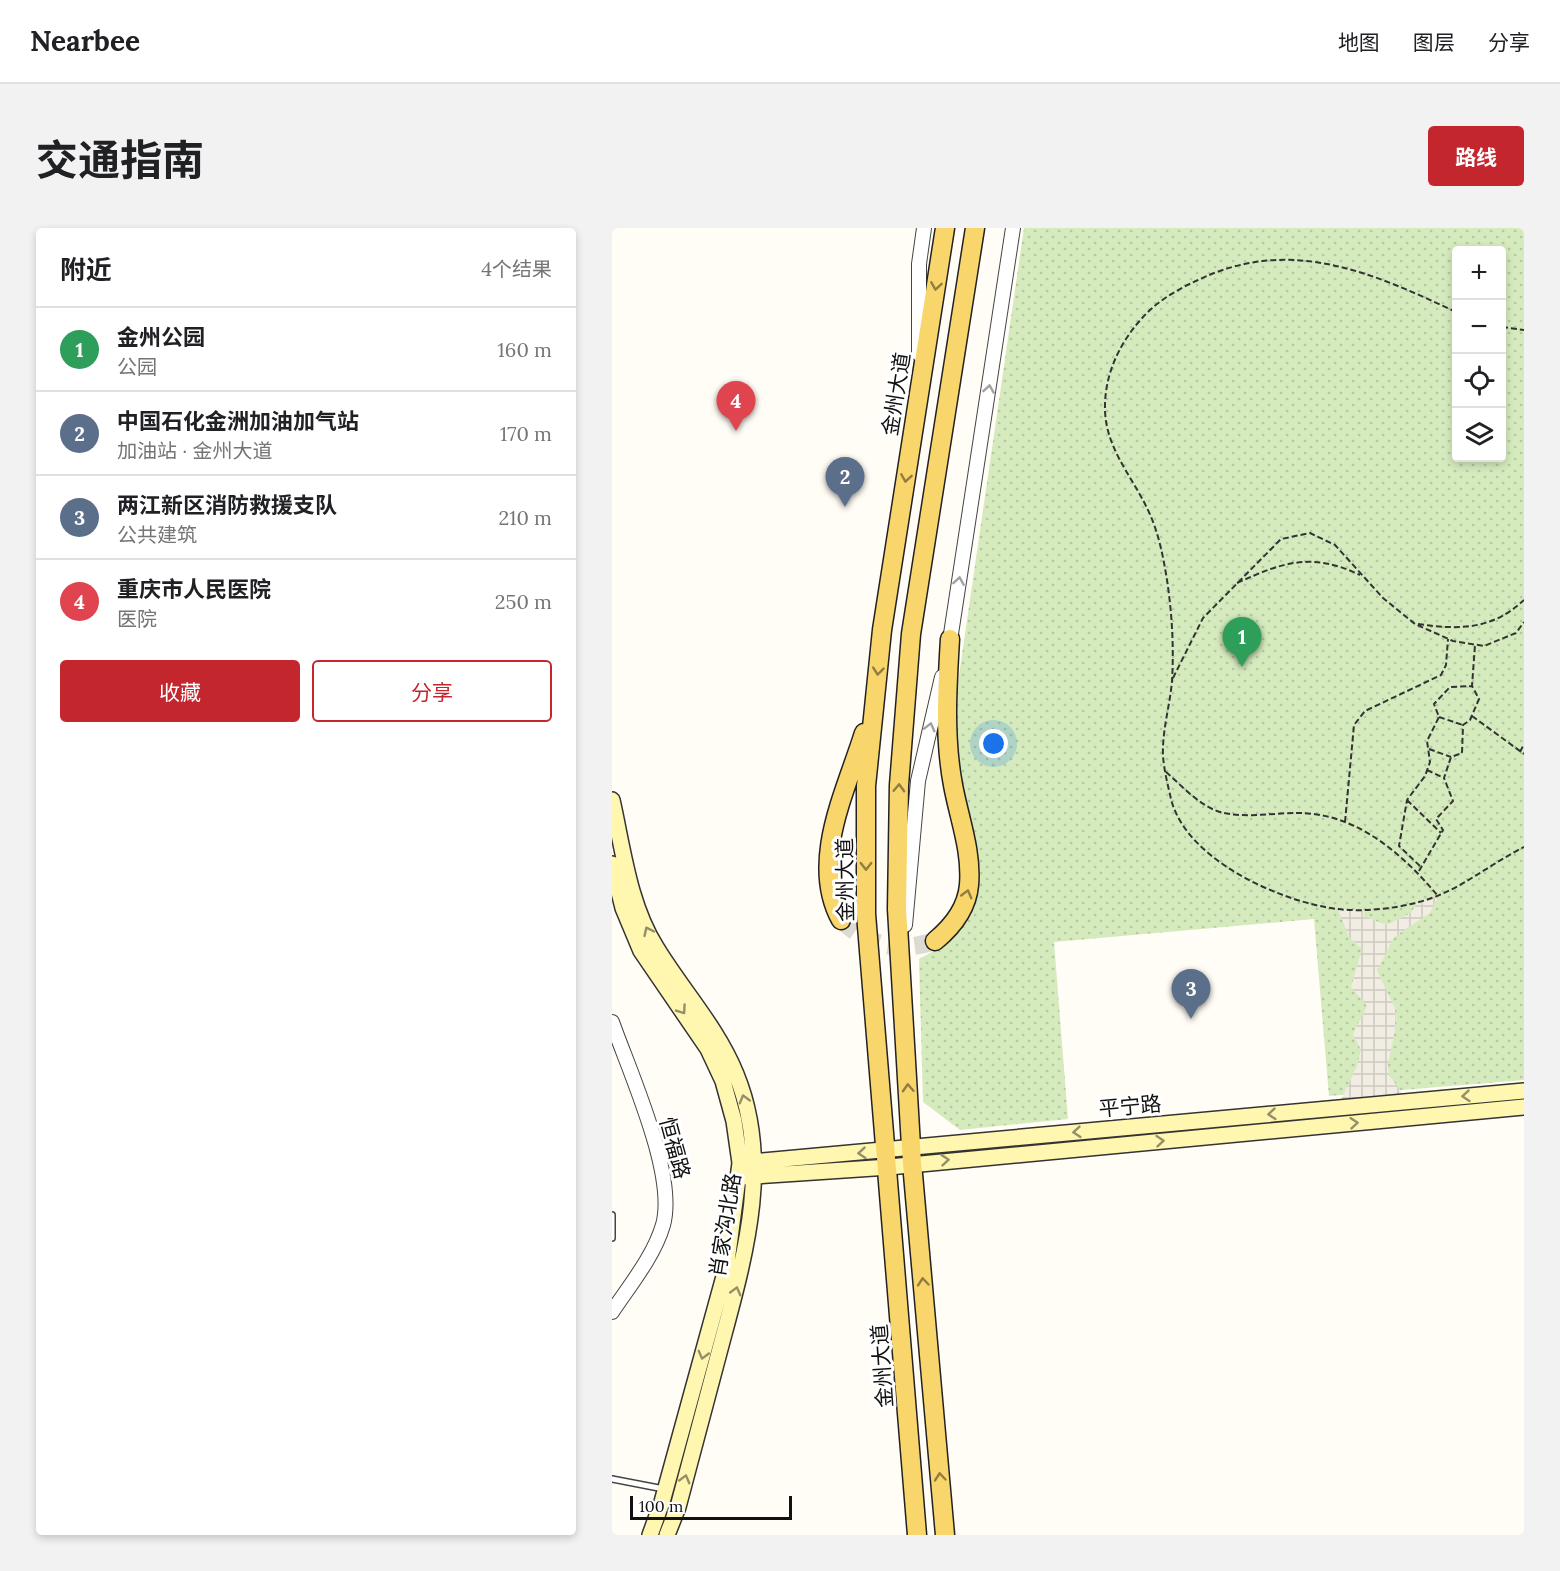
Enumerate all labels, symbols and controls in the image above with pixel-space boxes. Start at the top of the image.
text: Nearbee [30,23,140,59]
text: 地图 [1338,29,1380,56]
text: 图层 [1413,29,1455,56]
text: 分享 [1488,29,1530,56]
button: 路线 [1428,126,1524,186]
text: 交通指南 [36,133,204,187]
map controls [1452,246,1506,462]
button: + [1452,246,1506,300]
text: 附近 [60,253,112,286]
text: 4个结果 [481,256,552,281]
one-way arrow [930,281,942,290]
button: − [1452,300,1506,354]
text: 金州公园 [117,323,205,351]
text: 1 [75,337,84,362]
text: 160 m [498,337,552,362]
street label: 金州大道 [876,350,916,438]
text: 公园 [117,354,157,379]
button: locate [1452,354,1506,408]
pin: 4 [716,382,756,431]
one-way arrow [982,384,994,393]
text: 中国石化金洲加油加气站 [117,407,359,435]
button: layers [1452,408,1506,462]
text: 2 [74,421,85,446]
text: 170 m [500,421,552,446]
text: 加油站 · 金州大道 [117,438,273,463]
pin: 2 [826,458,864,507]
one-way arrow [900,474,912,483]
text: 两江新区消防救援支队 [117,491,337,519]
text: 3 [74,505,85,530]
text: 210 m [498,505,552,530]
text: 公共建筑 [117,522,197,547]
text: 重庆市人民医院 [117,575,271,603]
one-way arrow [953,577,965,586]
text: 4 [74,589,85,614]
text: 250 m [495,589,552,614]
text: 医院 [117,606,157,631]
pin: 1 [1222,618,1262,667]
button: 收藏 [60,660,300,722]
button: 分享 [312,660,552,722]
one-way arrow [872,667,885,676]
one-way arrow [923,722,936,732]
your location [979,729,1008,758]
one-way arrow [892,784,905,793]
street label: 金州大道 [831,838,859,922]
one-way arrow [860,861,872,870]
one-way arrow [959,889,972,899]
one-way arrow [643,926,655,937]
pin: 3 [1172,970,1210,1019]
one-way arrow [675,1003,686,1014]
one-way arrow [901,1084,914,1093]
one-way arrow [1461,1089,1470,1102]
street label: 平宁路 [1097,1090,1163,1122]
one-way arrow [739,1094,751,1105]
one-way arrow [1267,1107,1276,1120]
street label: 恒福路 [654,1114,696,1182]
one-way arrow [1350,1117,1359,1130]
one-way arrow [1073,1125,1082,1138]
one-way arrow [1156,1135,1165,1148]
one-way arrow [858,1146,867,1159]
one-way arrow [941,1154,950,1167]
street label: 肖家沟北路 [703,1171,747,1279]
one-way arrow [917,1278,930,1287]
one-way arrow [728,1286,741,1296]
street label: 金州大道 [866,1323,898,1409]
one-way arrow [697,1350,710,1360]
one-way arrow [934,1472,947,1481]
one-way arrow [678,1474,690,1485]
scale bar [630,1493,792,1520]
text: 100 m [639,1496,683,1516]

